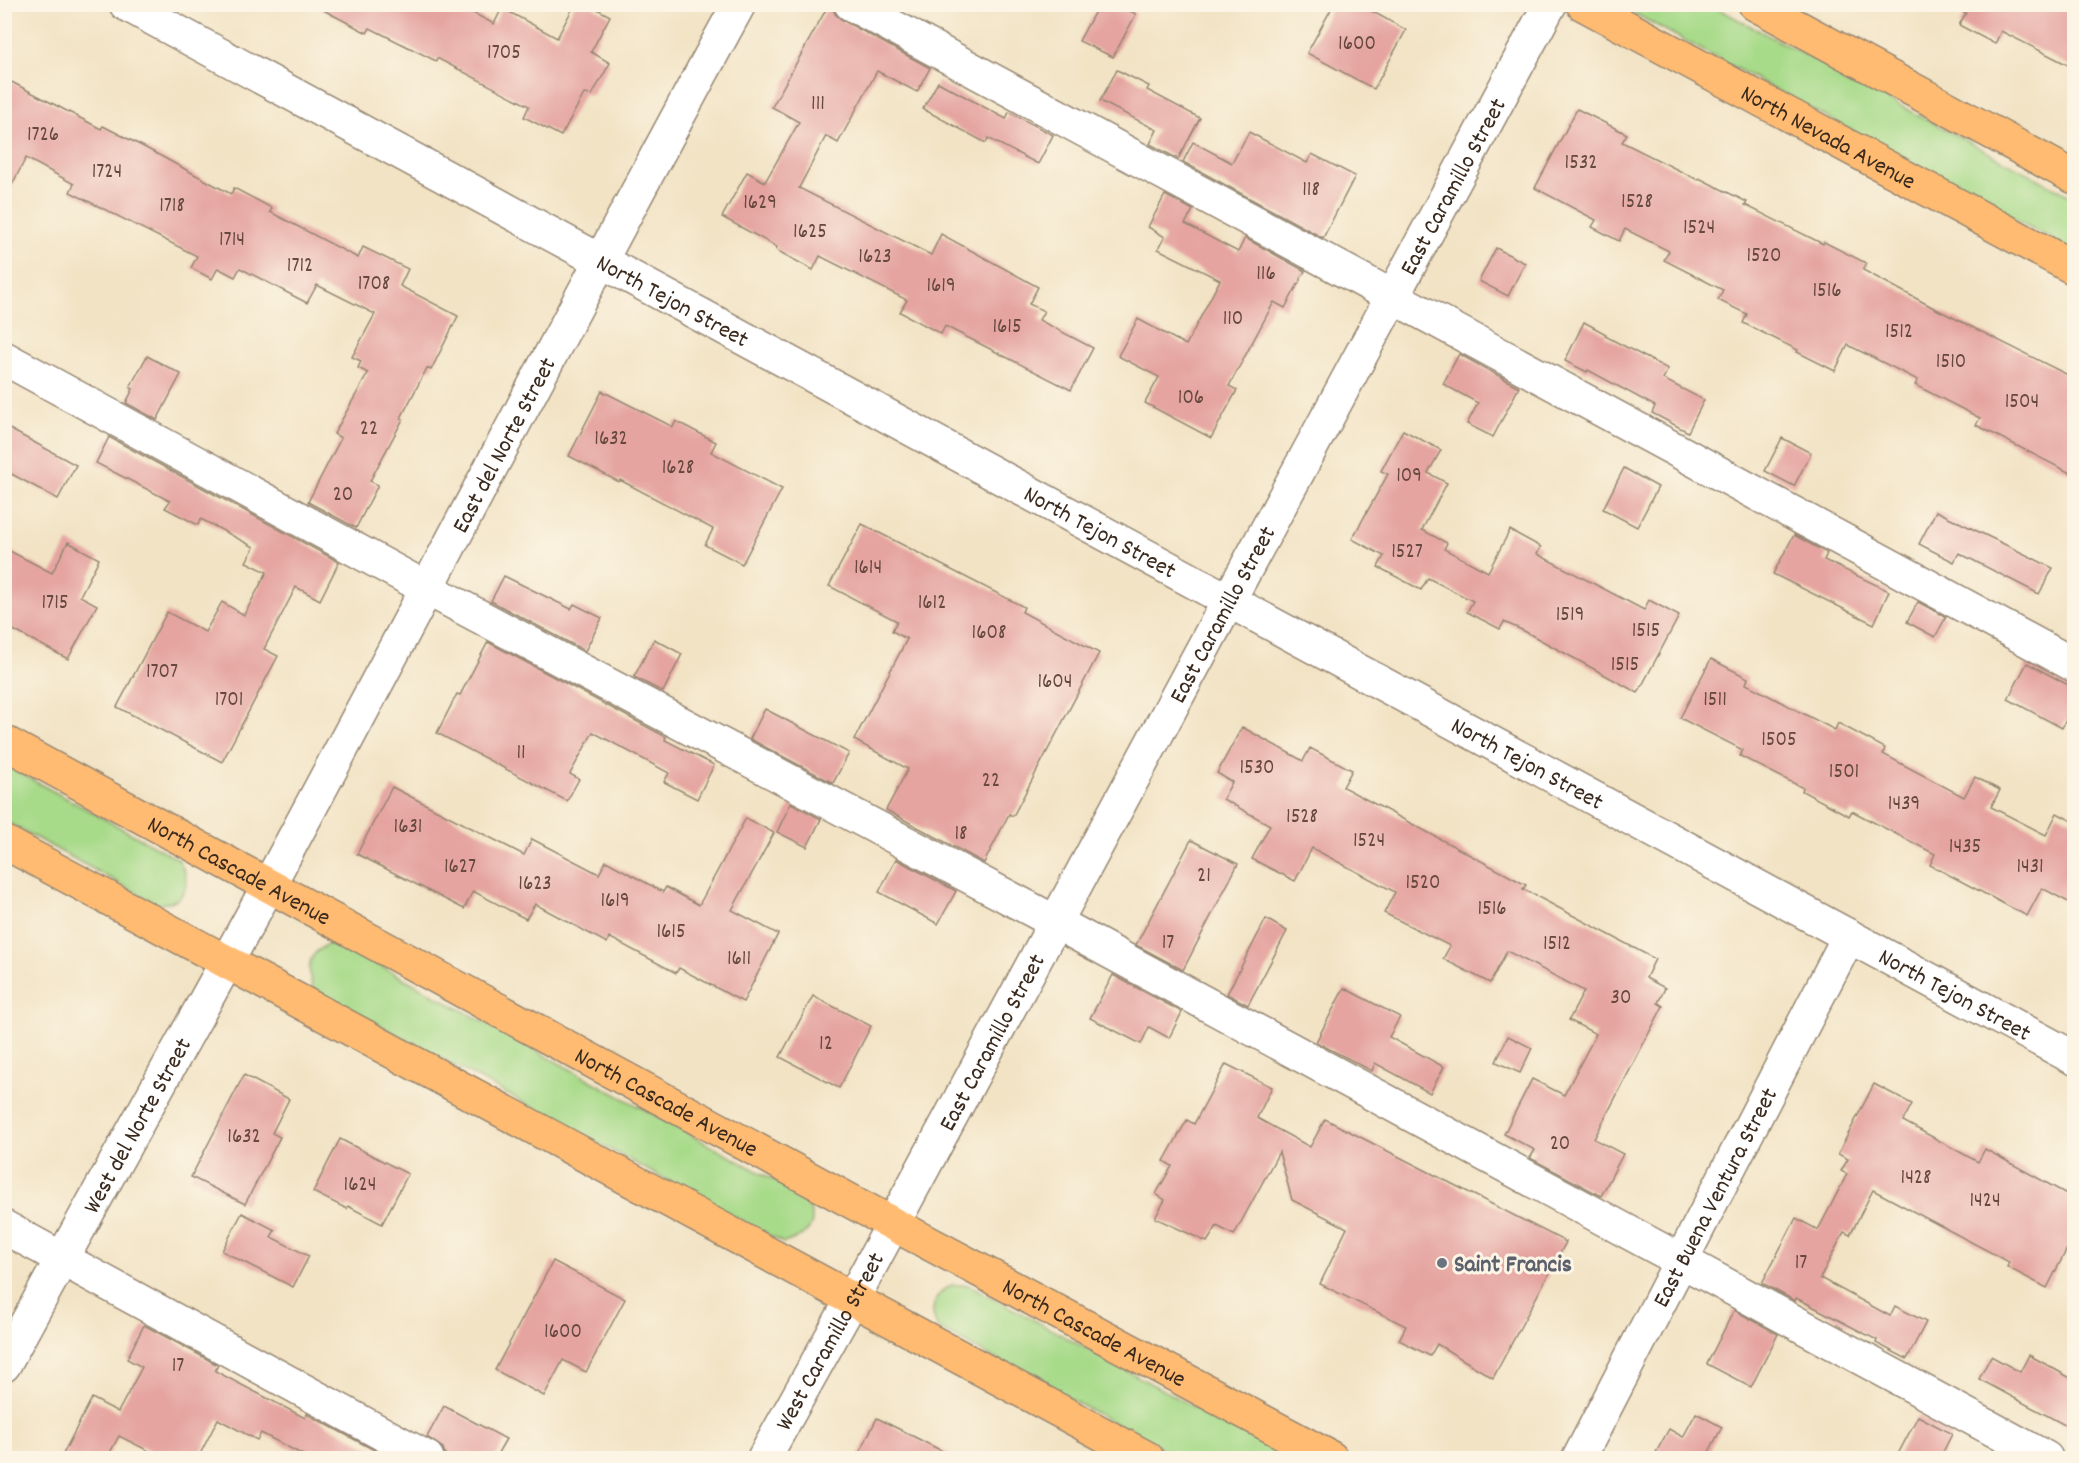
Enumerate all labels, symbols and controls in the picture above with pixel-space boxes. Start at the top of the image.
house number: 1600 [1338,30,1376,60]
house number: 1705 [487,39,521,69]
street label: North Nevada Avenue [1734,78,1921,200]
house number: 111 [811,90,825,120]
street label: East Caramillo Street [1393,93,1516,282]
house number: 1726 [27,121,59,151]
house number: 1532 [1565,149,1597,179]
house number: 1724 [92,158,122,188]
house number: 118 [1302,176,1320,206]
house number: 1528 [1621,188,1653,218]
house number: 1629 [743,189,777,219]
house number: 1718 [159,192,185,222]
house number: 1524 [1683,214,1715,244]
house number: 1625 [793,218,827,248]
house number: 1714 [219,226,245,256]
house number: 1520 [1747,242,1781,272]
house number: 1623 [858,243,892,273]
street label: North Tejon Street [589,247,754,358]
house number: 1712 [287,252,313,282]
house number: 116 [1256,260,1276,290]
house number: 1708 [358,270,390,300]
house number: 1619 [926,272,956,302]
house number: 1516 [1812,277,1842,307]
house number: 110 [1223,305,1243,335]
house number: 1615 [992,313,1022,343]
house number: 1512 [1885,318,1913,348]
house number: 1510 [1936,348,1966,378]
street label: East del Norte Street [445,352,566,540]
house number: 106 [1178,384,1204,414]
house number: 1504 [2005,388,2039,418]
house number: 22 [360,415,378,445]
house number: 1632 [594,425,628,455]
house number: 1628 [662,454,694,484]
house number: 109 [1396,462,1422,492]
street label: North Tejon Street [1017,479,1182,589]
house number: 20 [333,481,353,511]
street label: East Caramillo Street [1162,521,1286,710]
house number: 1527 [1391,538,1423,568]
house number: 1614 [854,554,882,584]
house number: 1715 [42,589,68,619]
house number: 1612 [918,589,946,619]
house number: 1519 [1556,601,1584,631]
house number: 1515 [1632,617,1660,647]
house number: 1608 [972,619,1006,649]
house number: 1515 [1611,651,1639,681]
house number: 1707 [146,658,178,688]
house number: 1604 [1037,668,1073,698]
house number: 1701 [215,686,243,716]
house number: 1511 [1703,686,1727,716]
street label: North Tejon Street [1444,710,1609,820]
house number: 1505 [1761,726,1797,756]
house number: 11 [516,739,526,769]
house number: 1530 [1239,754,1275,784]
house number: 1501 [1829,758,1859,788]
house number: 22 [982,767,1000,797]
house number: 1439 [1888,790,1920,820]
house number: 1528 [1286,803,1318,833]
street label: North Cascade Avenue [140,809,336,936]
house number: 1631 [394,813,422,843]
house number: 18 [954,820,968,850]
house number: 1524 [1353,827,1385,857]
house number: 1435 [1949,833,1981,863]
house number: 1627 [444,853,476,883]
house number: 1431 [2016,853,2044,883]
house number: 21 [1197,862,1211,892]
house number: 1520 [1406,869,1440,899]
house number: 1623 [518,870,552,900]
house number: 1619 [600,887,630,917]
house number: 1516 [1477,895,1507,925]
house number: 1615 [656,918,686,948]
house number: 17 [1162,929,1174,959]
house number: 1512 [1543,930,1571,960]
street label: North Tejon Street [1872,941,2036,1052]
house number: 1611 [727,945,751,975]
street label: East Caramillo Street [932,949,1055,1138]
house number: 30 [1611,984,1631,1014]
house number: 12 [819,1030,833,1060]
street label: West del Norte Street [76,1032,202,1221]
street label: North Cascade Avenue [568,1040,763,1168]
street label: East Buena Ventura Street [1646,1082,1788,1314]
house number: 1632 [227,1123,261,1153]
house number: 20 [1550,1130,1570,1160]
house number: 1428 [1901,1164,1931,1194]
house number: 1624 [344,1171,376,1201]
house number: 1424 [1969,1187,2001,1217]
street label: West Caramillo Street [769,1247,895,1438]
place label: Saint Francis [1454,1249,1572,1283]
house number: 17 [1795,1249,1807,1279]
marker: Saint Francis [1435,1256,1449,1270]
street label: North Cascade Avenue [995,1271,1191,1397]
house number: 1600 [544,1318,582,1348]
house number: 17 [172,1352,184,1382]

